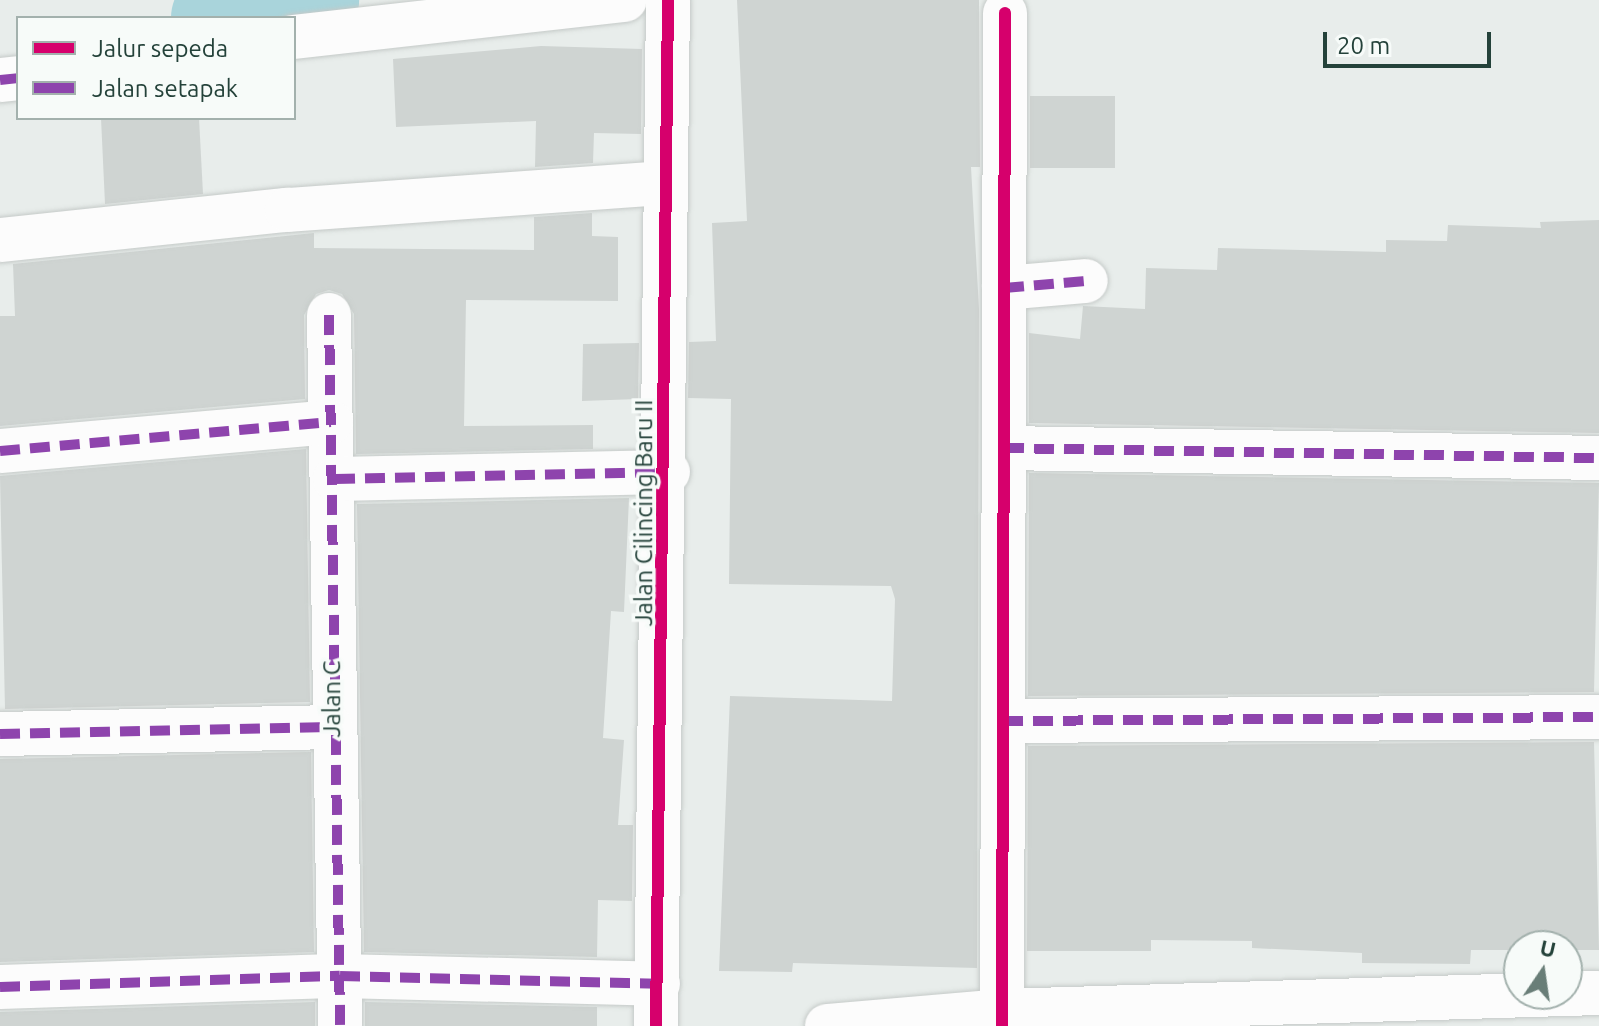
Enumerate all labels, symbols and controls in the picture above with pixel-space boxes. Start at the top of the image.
legend [16,16,296,120]
scale bar [1327,16,1495,66]
text: 20 m [1337,32,1390,59]
text: Jalur sepeda [92,35,228,62]
text: Jalan setapak [92,75,238,102]
street label: Jalan Cilincing Baru II [630,400,658,626]
street label: Jalan C [318,661,346,737]
north arrow [1503,930,1583,1010]
text: U [1538,934,1558,962]

